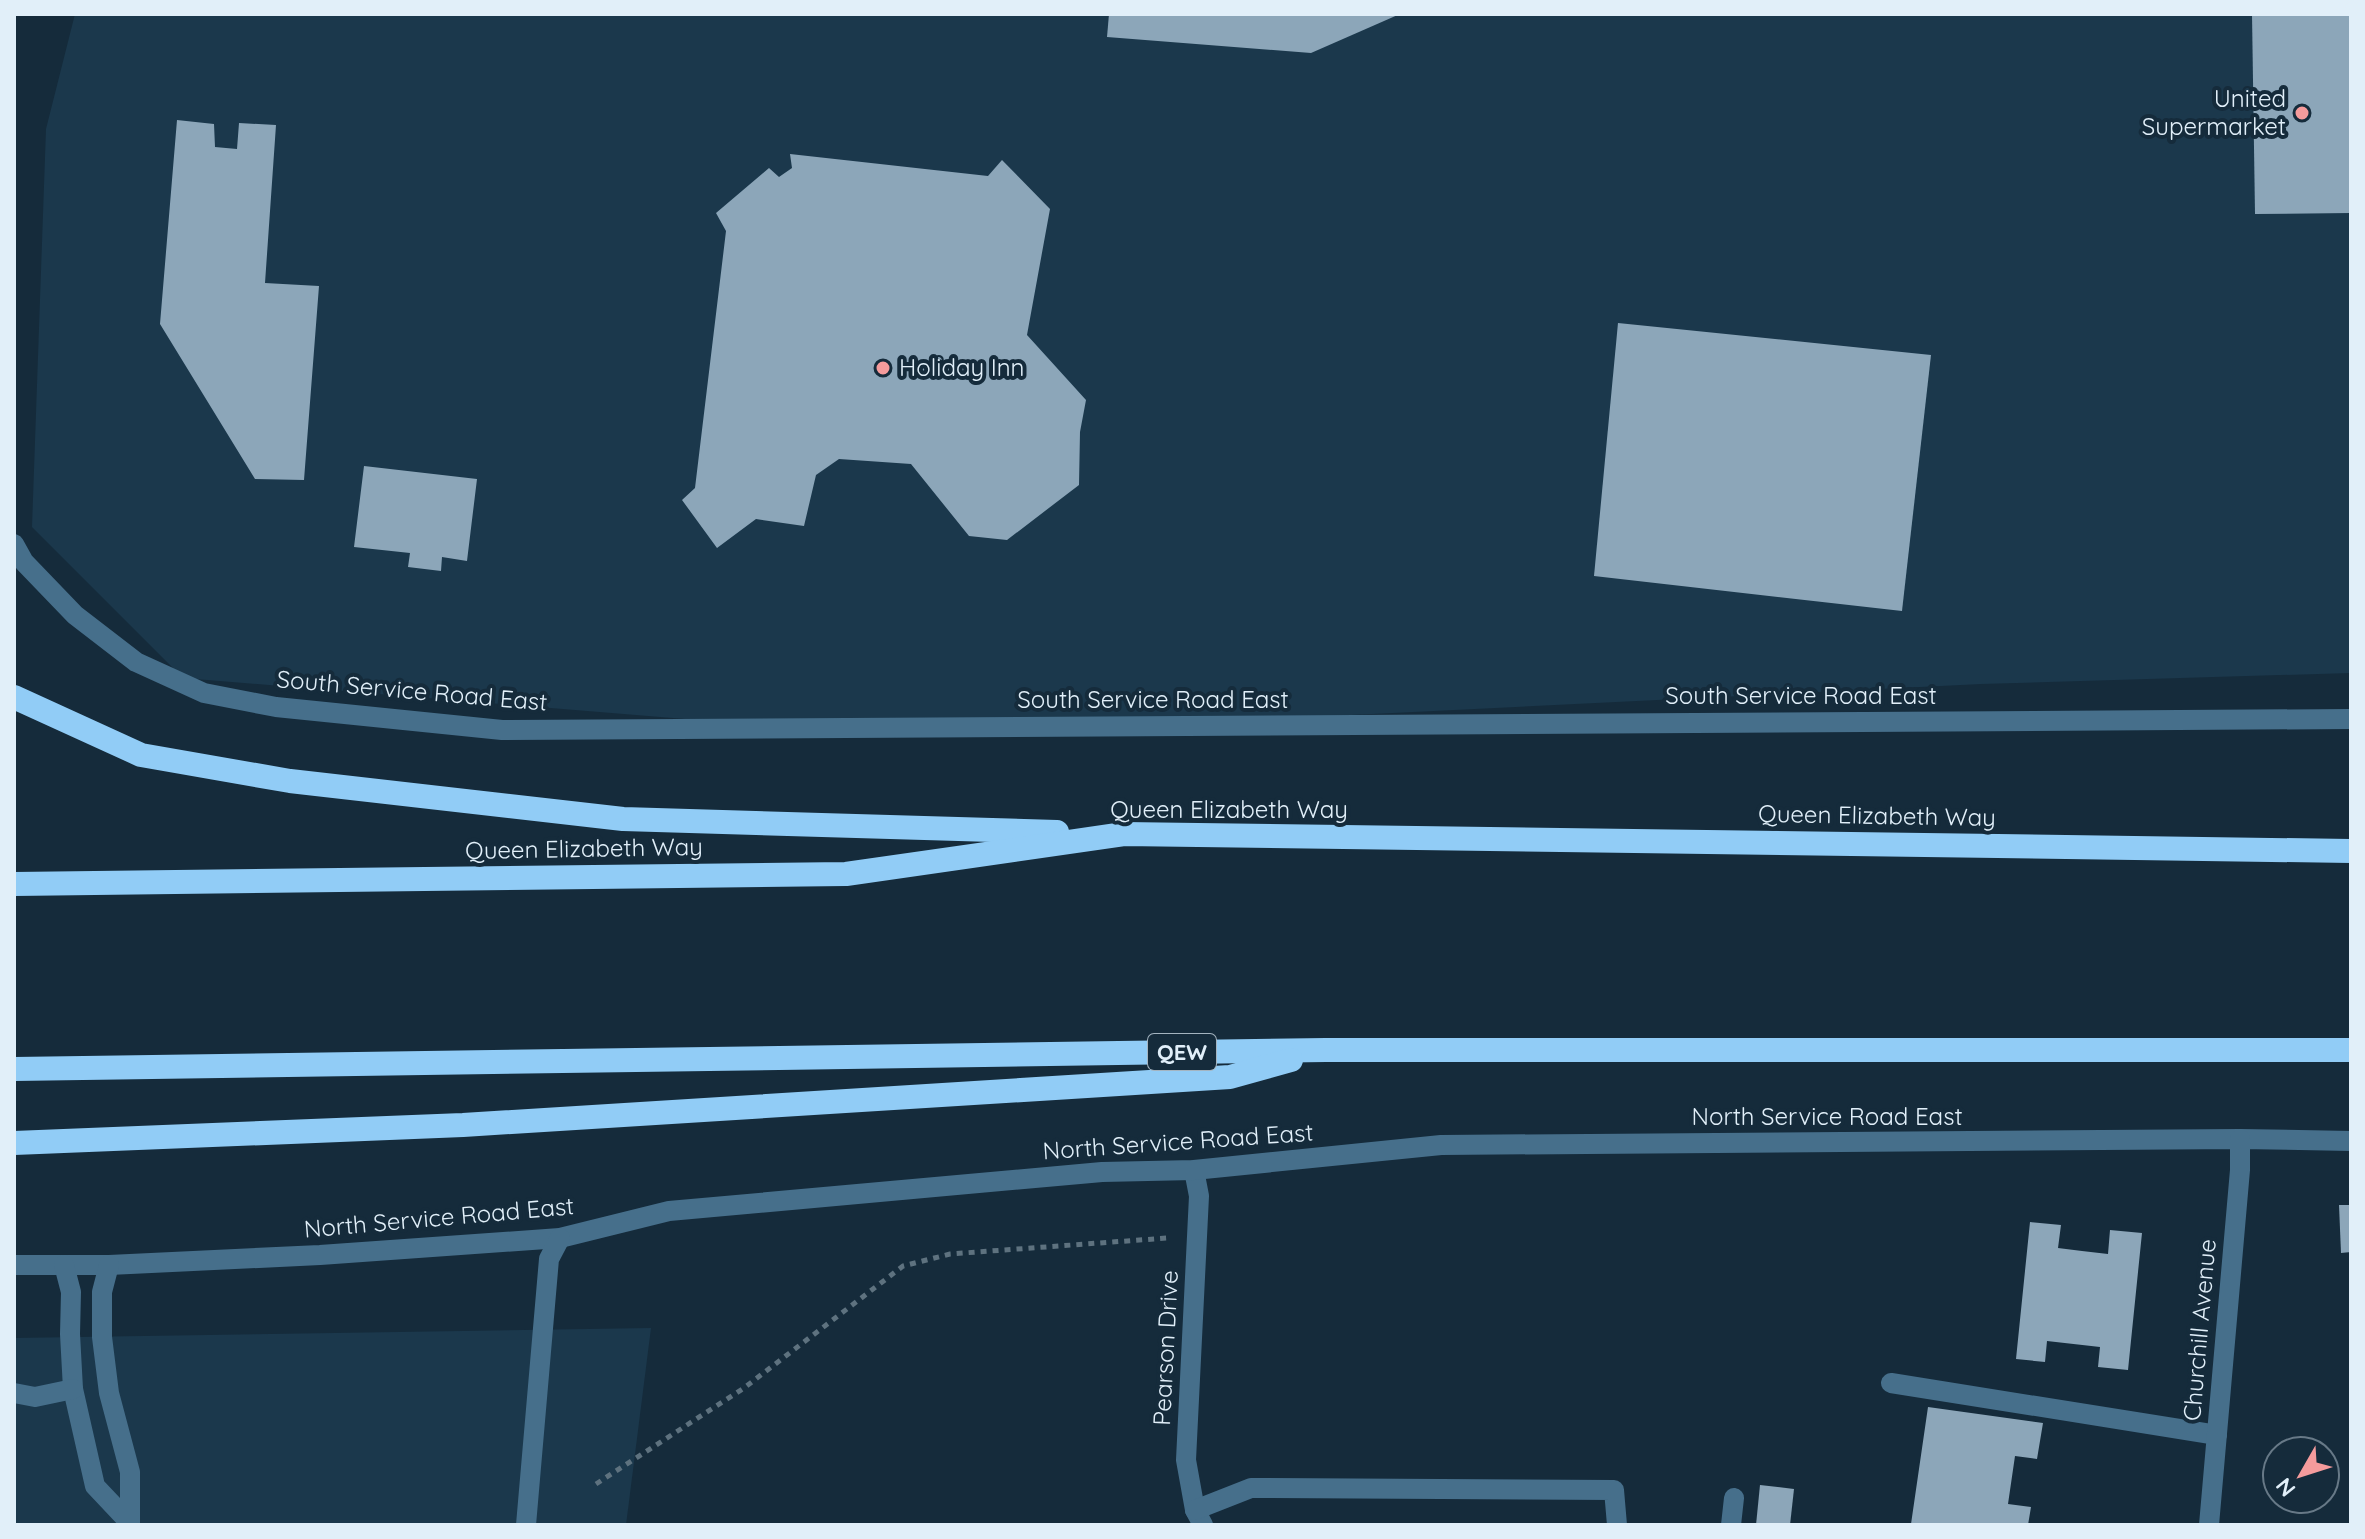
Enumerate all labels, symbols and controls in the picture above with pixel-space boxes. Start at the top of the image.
place label: United Supermarket [2142,83,2286,141]
marker: United Supermarket [2293,104,2311,122]
place label: Holiday Inn [899,352,1024,382]
marker: Holiday Inn [874,359,892,377]
street label: South Service Road East [276,663,549,717]
street label: South Service Road East [1665,680,1937,710]
street label: South Service Road East [1017,684,1289,714]
street label: Queen Elizabeth Way [1110,794,1348,824]
street label: Queen Elizabeth Way [1758,798,1996,832]
street label: Queen Elizabeth Way [465,831,703,865]
road number: QEW [1148,1034,1216,1070]
street label: North Service Road East [1691,1101,1963,1131]
street label: North Service Road East [1042,1117,1314,1165]
street label: North Service Road East [303,1190,575,1244]
street label: Churchill Avenue [2176,1238,2222,1422]
street label: Pearson Drive [1146,1270,1184,1426]
north arrow [2261,1435,2341,1515]
text: N [2269,1472,2301,1503]

